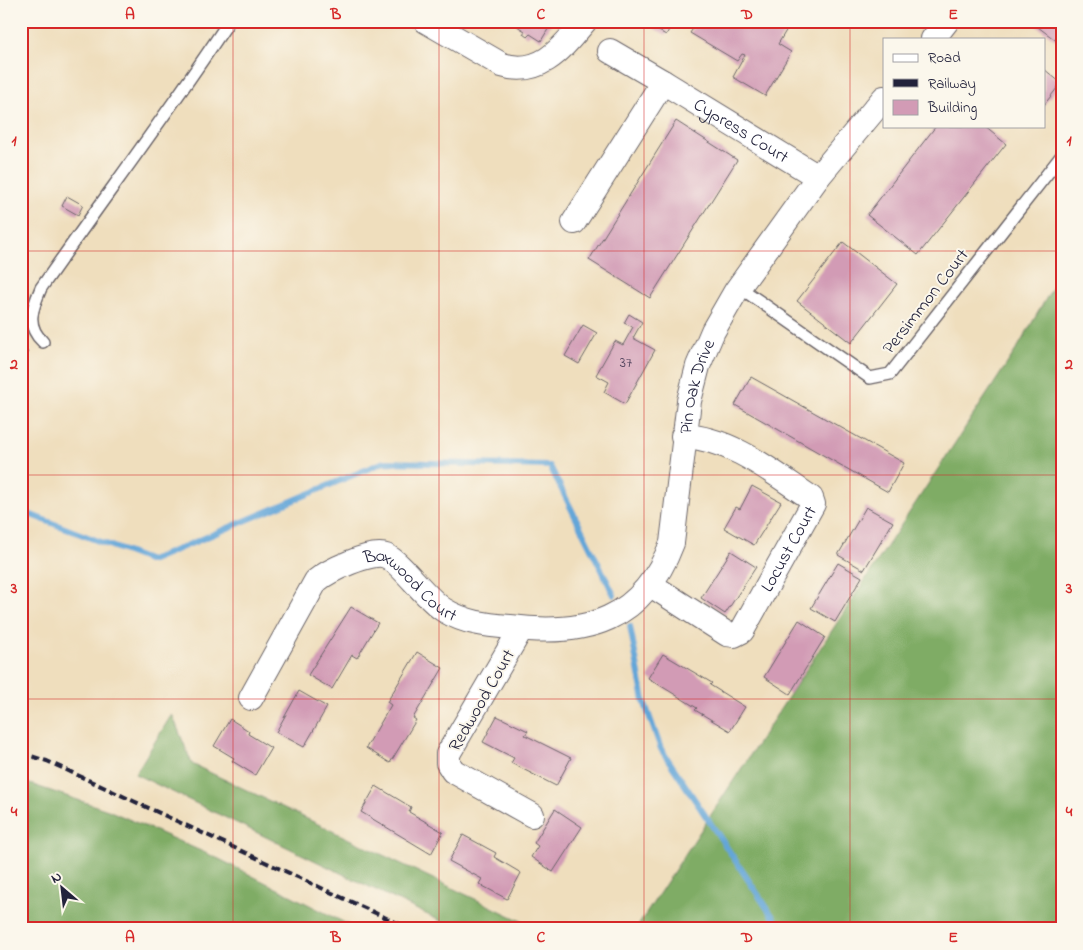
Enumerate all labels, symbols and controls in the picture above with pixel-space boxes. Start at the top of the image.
text: A [125,3,135,27]
text: B [330,3,342,27]
text: C [537,3,546,27]
text: D [740,3,753,27]
text: E [948,3,958,27]
legend [883,38,1046,128]
text: Road [928,47,961,69]
text: Railway [928,73,976,96]
street label: Cypress Court [688,93,793,171]
text: Building [927,97,977,120]
text: 1 [11,129,17,153]
text: 1 [1066,129,1072,153]
street label: Persimmon Court [877,244,976,360]
street label: Pin Oak Drive [674,335,723,436]
house number: 37 [620,352,632,374]
text: 2 [9,353,18,377]
text: 2 [1064,353,1073,377]
street label: Locust Court [755,502,824,597]
street label: Boxwood Court [360,544,461,630]
text: 3 [10,577,18,601]
text: 3 [1065,577,1073,601]
street label: Redwood Court [443,645,523,757]
text: 4 [10,800,18,824]
text: 4 [1065,800,1073,824]
north arrow [38,862,88,912]
text: N [47,866,66,889]
text: A [125,926,135,950]
text: B [330,926,342,950]
text: C [537,926,546,950]
text: D [740,926,753,950]
text: E [948,926,958,950]

